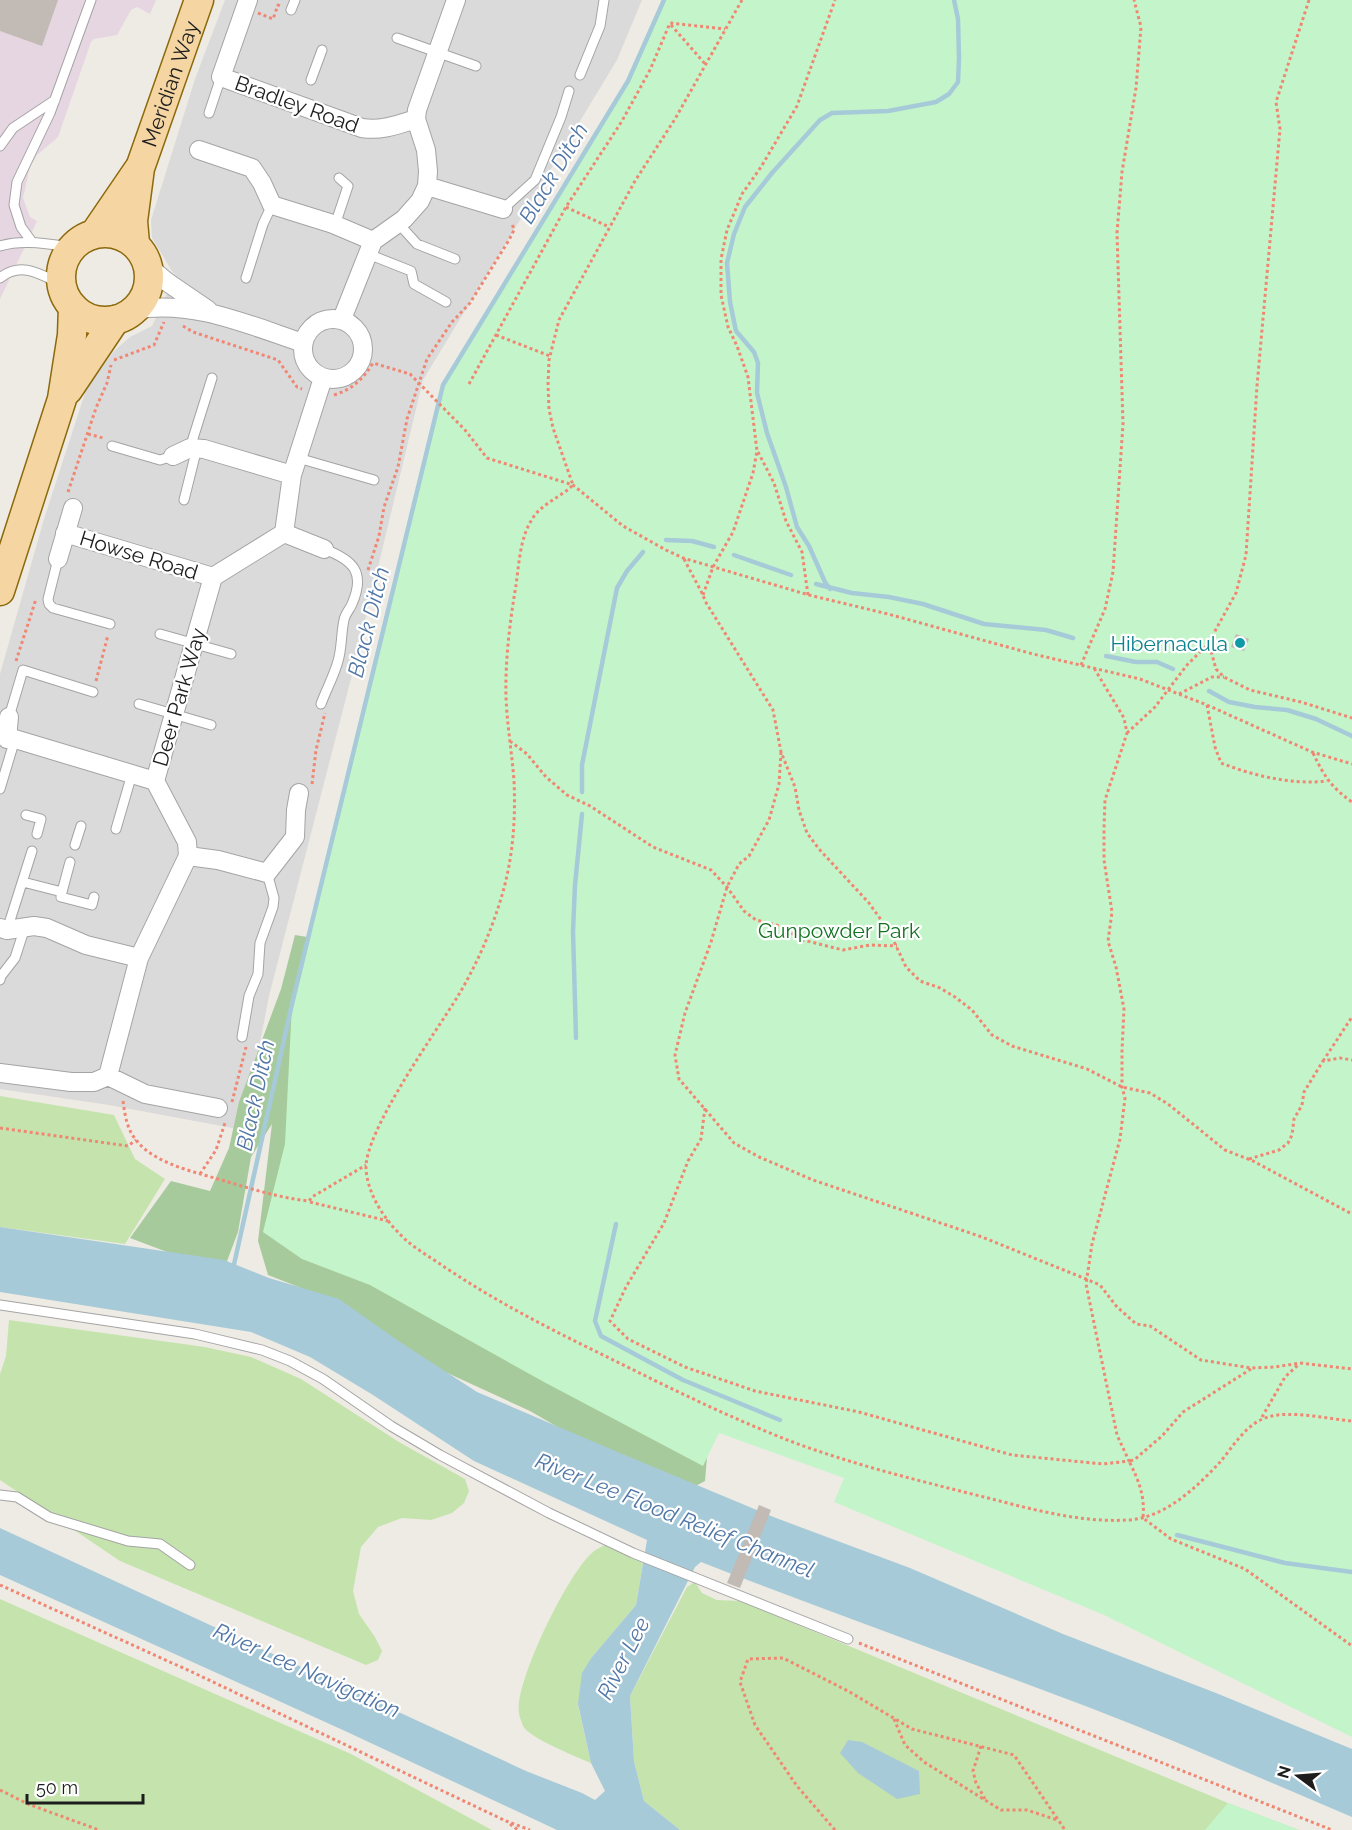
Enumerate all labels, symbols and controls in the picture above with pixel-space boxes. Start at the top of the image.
street label: Meridian Way [136,17,203,150]
street label: Bradley Road [232,70,362,138]
water label: Black Ditch [513,118,593,228]
street label: Howse Road [77,525,201,585]
water label: Black Ditch [342,564,394,680]
street label: Deer Park Way [147,625,211,769]
place label: Hibernacula [1110,631,1228,656]
marker: Hibernacula [1233,636,1247,650]
park label: Gunpowder Park [758,918,920,943]
water label: Black Ditch [231,1037,279,1153]
water label: River Lee Flood Relief Channel [532,1447,818,1583]
water label: River Lee [591,1612,655,1703]
water label: River Lee Navigation [210,1617,404,1723]
north arrow [1268,1746,1328,1806]
text: N [1273,1764,1295,1780]
scale bar [27,1767,142,1805]
text: 50 m [36,1777,78,1798]

